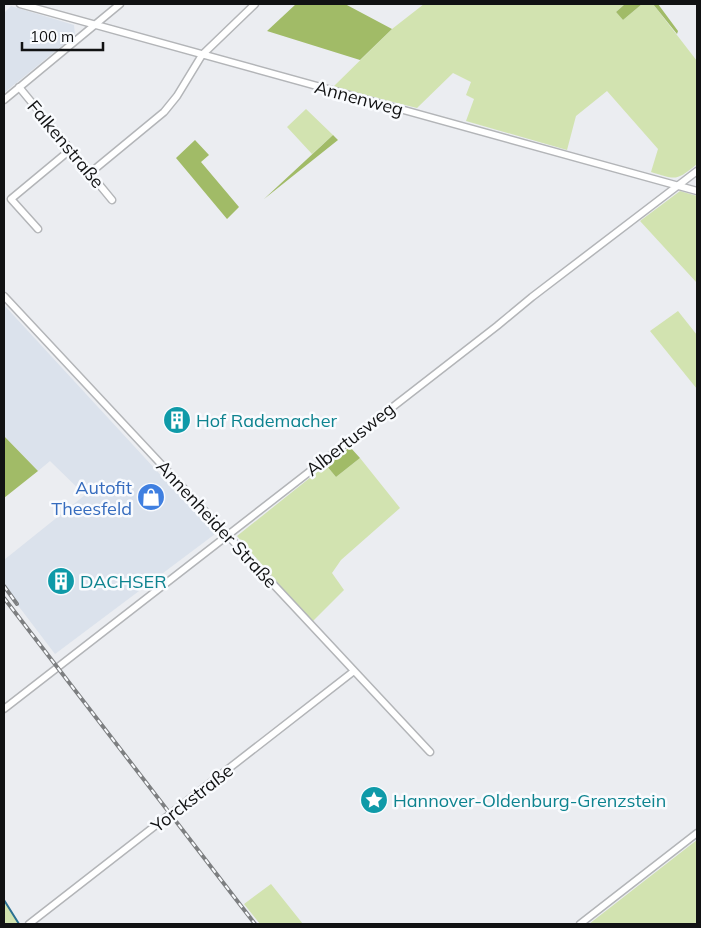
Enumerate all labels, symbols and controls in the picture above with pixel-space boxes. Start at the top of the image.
scale bar [22,20,104,52]
text: 100 m [30,27,74,46]
street label: Annenweg [312,75,406,121]
street label: Falkenstraße [23,95,109,193]
street label: Albertusweg [301,397,399,481]
building icon: Hof Rademacher [162,405,192,435]
place label: Hof Rademacher [196,409,337,432]
street label: Annenheider Straße [152,455,282,593]
place label: Autofit Theesfeld [51,476,132,520]
shop icon: Autofit Theesfeld [136,482,166,512]
building icon: DACHSER [46,566,76,596]
place label: DACHSER [80,570,167,593]
street label: Yorckstraße [146,759,238,838]
place icon: Hannover-Oldenburg-Grenzstein [359,785,389,815]
place label: Hannover-Oldenburg-Grenzstein [393,789,666,812]

